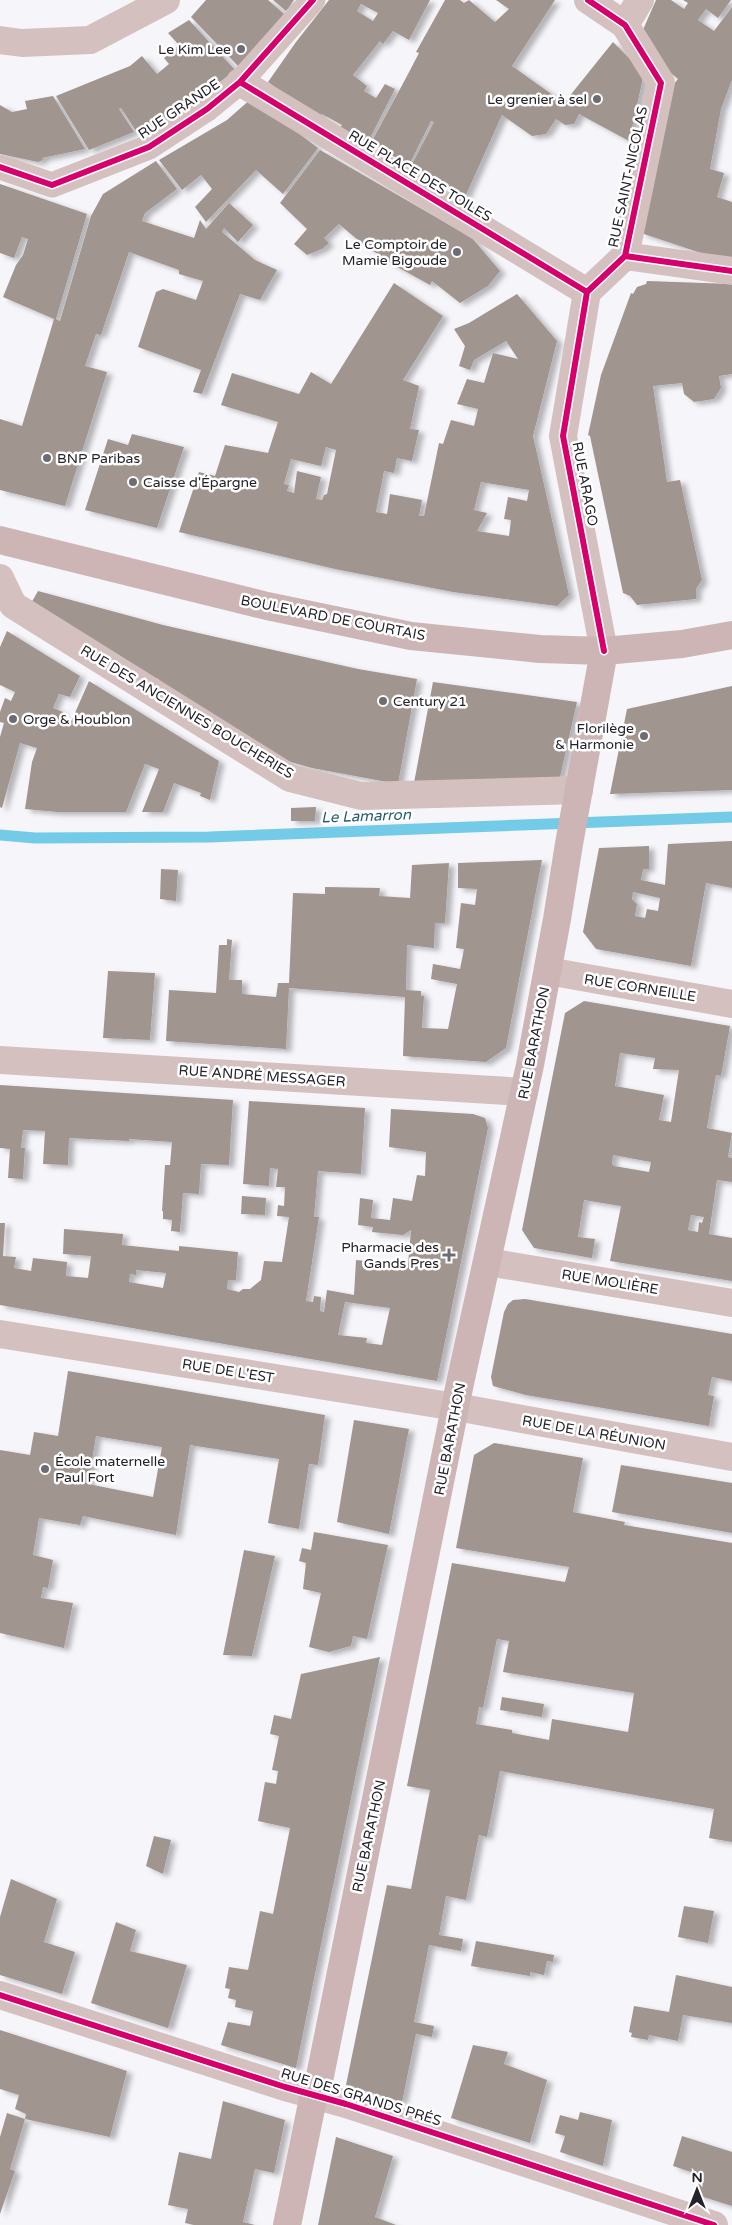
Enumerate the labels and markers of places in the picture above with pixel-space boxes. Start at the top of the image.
place label: Le Kim Lee [158,41,231,58]
marker: Le Kim Lee [235,43,247,55]
place label: Le grenier à sel [487,91,587,108]
marker: Le grenier à sel [591,93,603,105]
place label: Le Comptoir de Mamie Bigoude [342,236,447,269]
marker: Le Comptoir de Mamie Bigoude [451,246,463,258]
place label: BNP Paribas [57,450,140,467]
marker: BNP Paribas [41,452,53,464]
place label: Caisse d'Épargne [143,474,257,491]
marker: Caisse d'Épargne [127,476,139,488]
place label: Century 21 [393,693,467,710]
marker: Century 21 [377,695,389,707]
place label: Orge & Houblon [23,711,130,728]
marker: Orge & Houblon [7,713,19,725]
place label: Florilège & Harmonie [555,720,634,753]
marker: Florilège & Harmonie [638,730,650,742]
place label: Pharmacie des Gands Pres [341,1239,439,1272]
marker: Pharmacie des Gands Pres [443,1249,455,1261]
place label: École maternelle Paul Fort [55,1453,165,1486]
marker: École maternelle Paul Fort [39,1463,51,1475]

